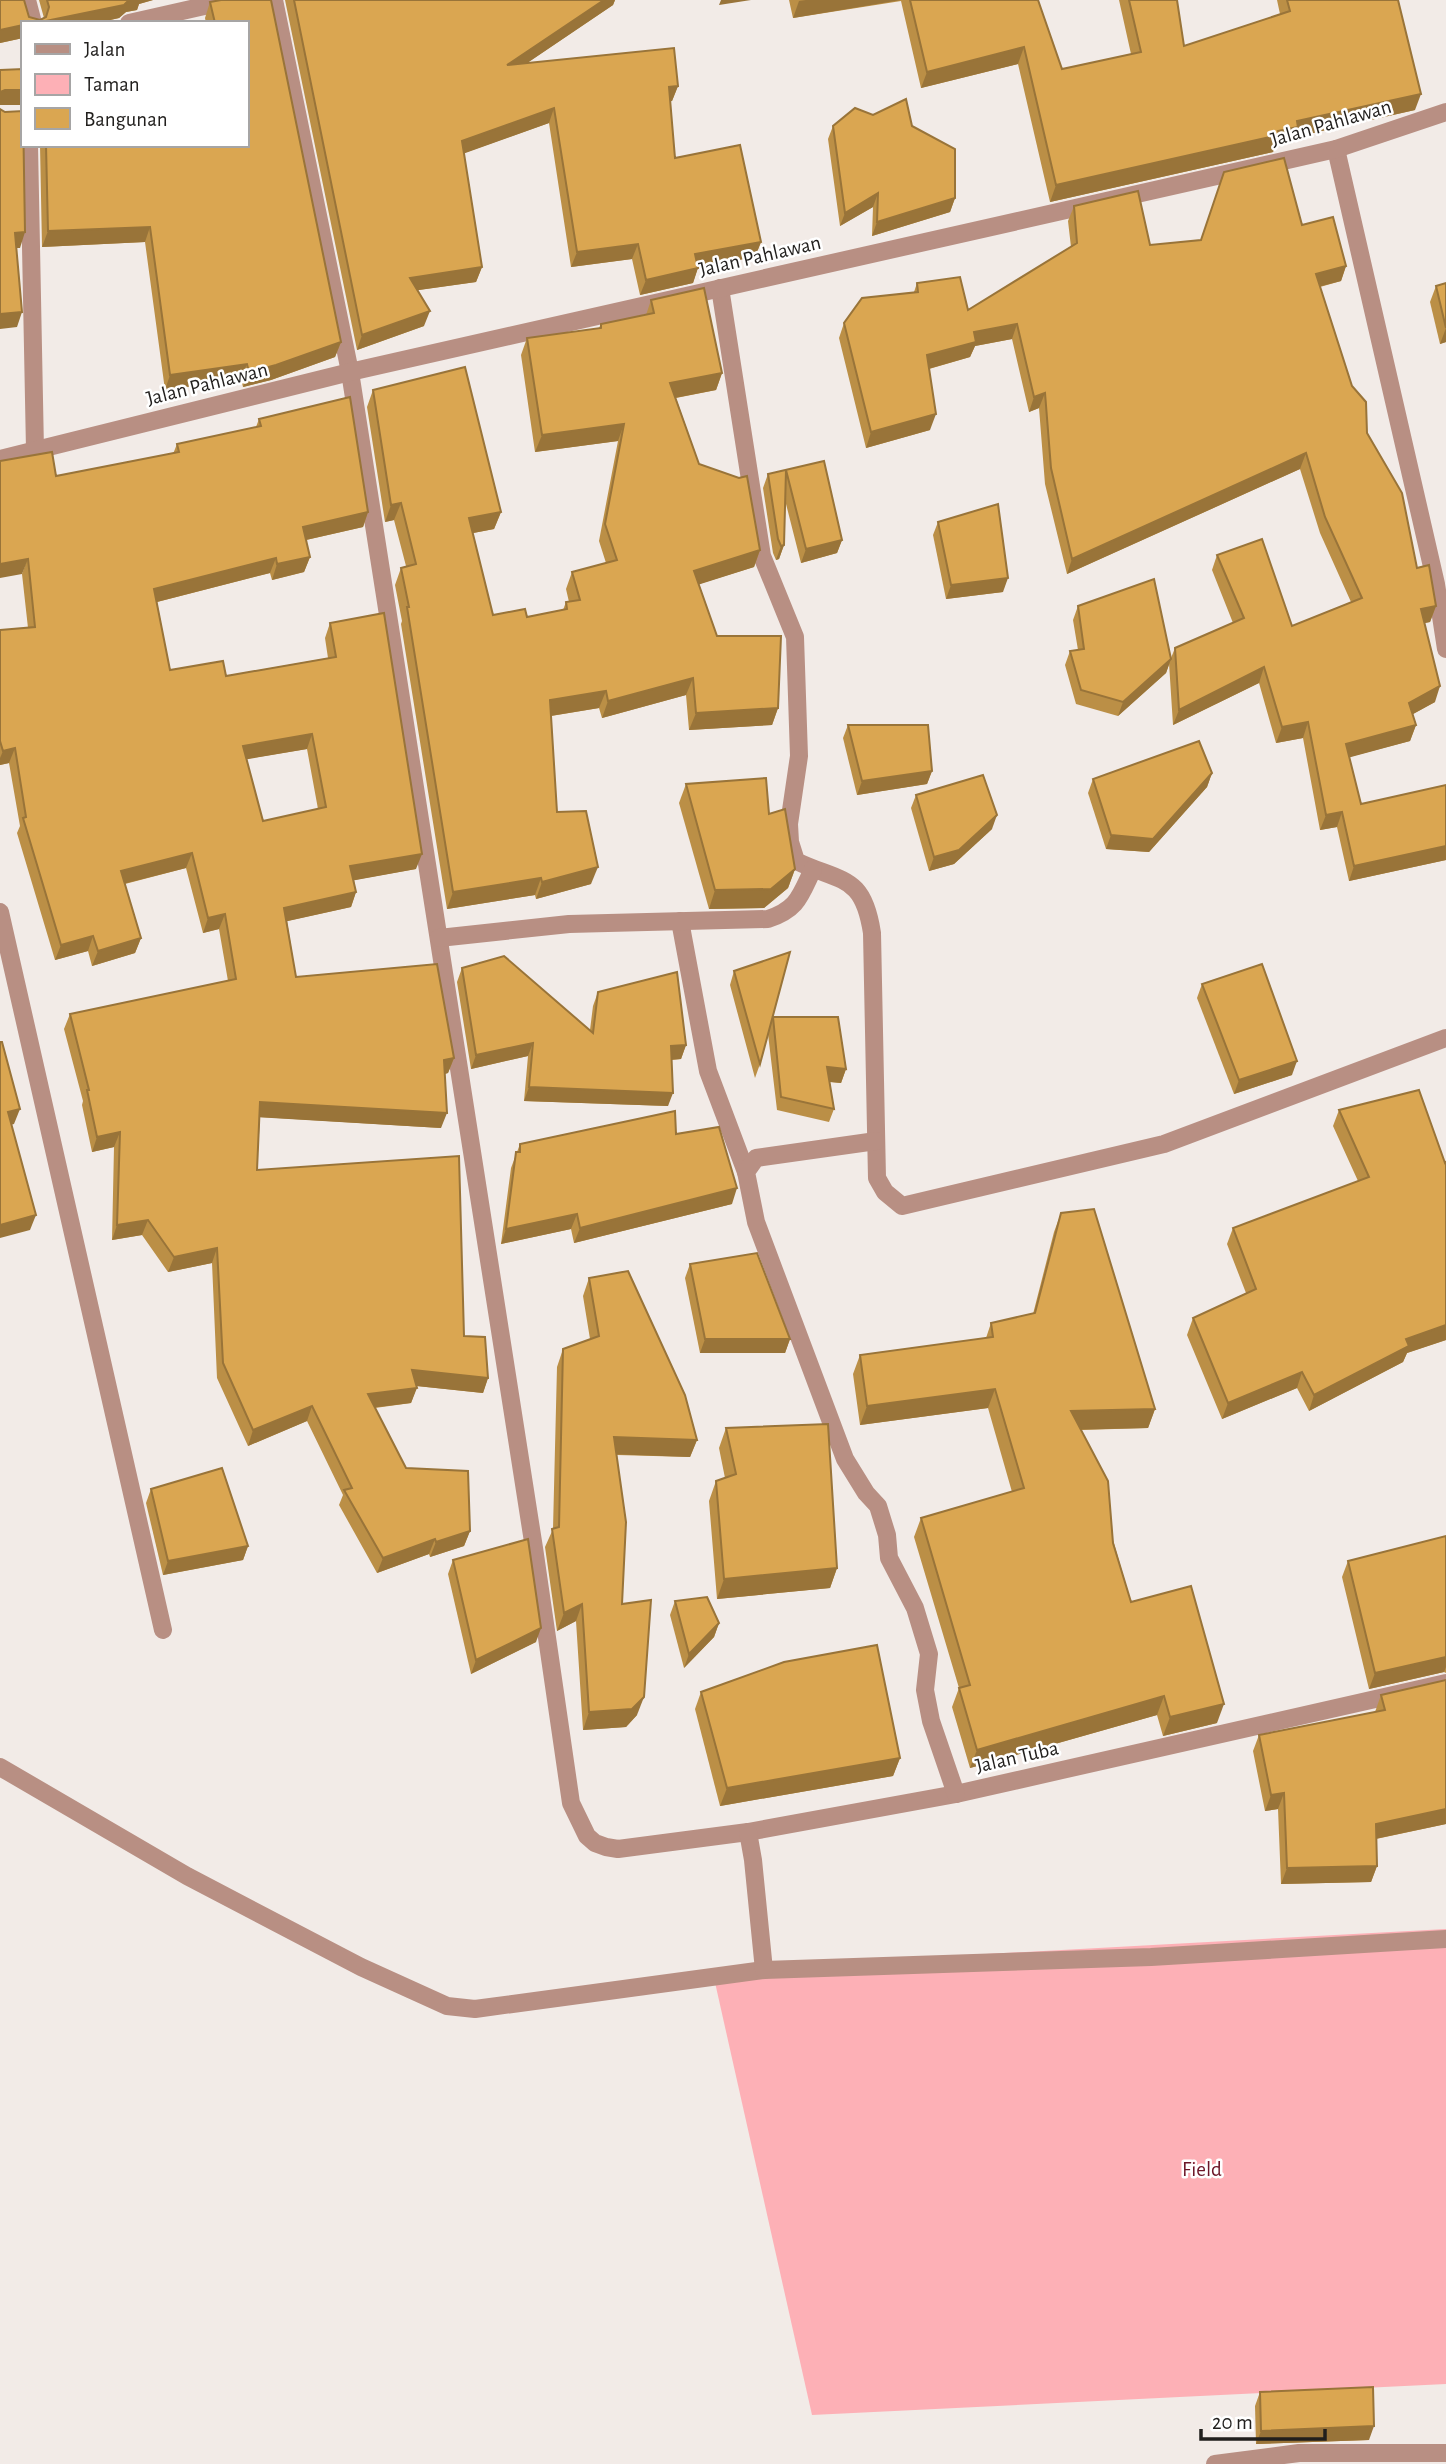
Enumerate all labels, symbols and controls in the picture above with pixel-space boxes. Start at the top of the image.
legend [21,21,248,147]
text: Jalan [84,39,125,60]
text: Taman [84,74,140,95]
street label: Jalan Pahlawan [1268,96,1394,150]
text: Bangunan [84,109,168,130]
street label: Jalan Pahlawan [697,232,823,280]
street label: Jalan Pahlawan [144,359,270,409]
street label: Jalan Tuba [973,1737,1061,1777]
park label: Field [1182,2159,1222,2180]
scale bar [1201,2398,1325,2442]
text: 20 m [1212,2412,1253,2433]

